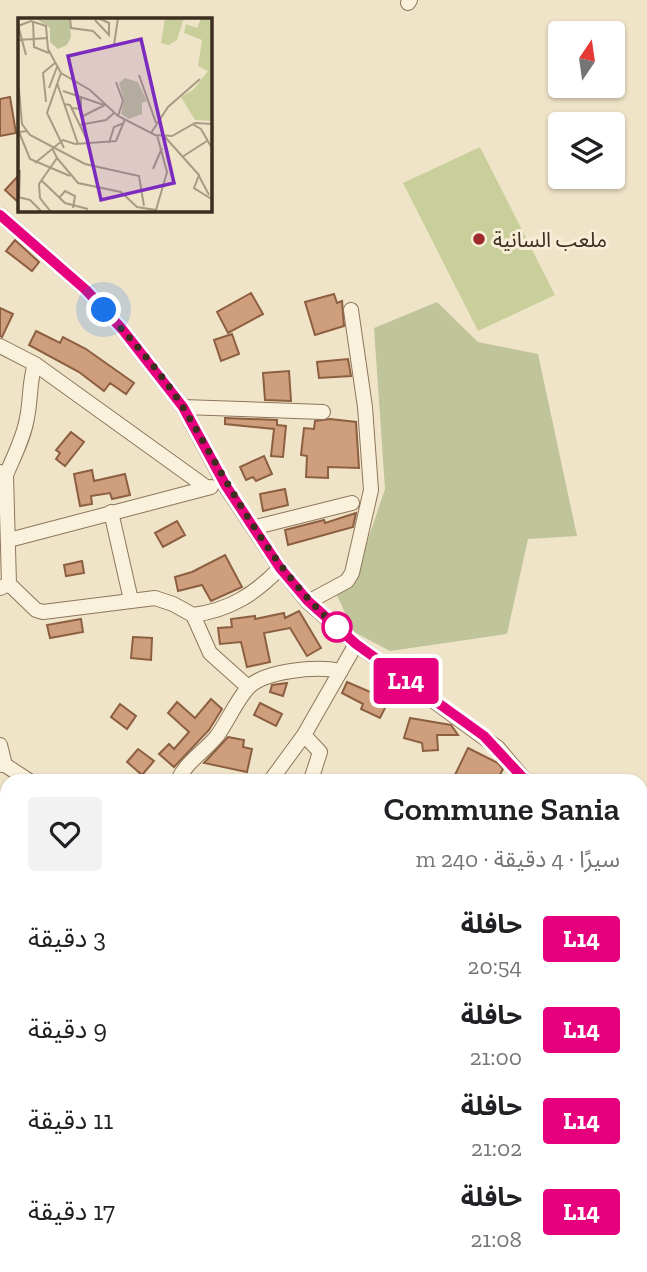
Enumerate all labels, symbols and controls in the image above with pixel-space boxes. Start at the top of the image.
inset map [18,18,212,212]
north arrow [548,21,625,98]
map controls [548,21,625,189]
button: layers [548,112,625,189]
place label: ملعب السانية [493,227,607,252]
marker: ملعب السانية [471,231,487,247]
your location [86,292,121,327]
unlabelled marker [322,612,352,642]
line badge: L14 [366,658,446,704]
text: L14 [388,666,424,695]
text: Commune Sania [383,789,620,828]
button: heart [28,797,102,871]
text: سيرًا · 4 دقيقة · 240 m [416,845,620,873]
text: حافلة [461,908,522,940]
text: 3 دقيقة [28,922,106,954]
text: L14 [563,924,600,953]
text: 20:54 [468,952,522,980]
text: حافلة [461,999,522,1031]
text: 9 دقيقة [28,1013,107,1045]
text: L14 [563,1015,600,1044]
text: 21:00 [470,1043,522,1071]
text: حافلة [461,1090,522,1122]
text: 11 دقيقة [28,1104,113,1136]
text: L14 [563,1106,600,1135]
text: 21:02 [471,1134,522,1162]
text: حافلة [461,1181,522,1213]
text: 17 دقيقة [28,1195,115,1227]
text: L14 [563,1197,600,1226]
text: 21:08 [471,1225,522,1253]

